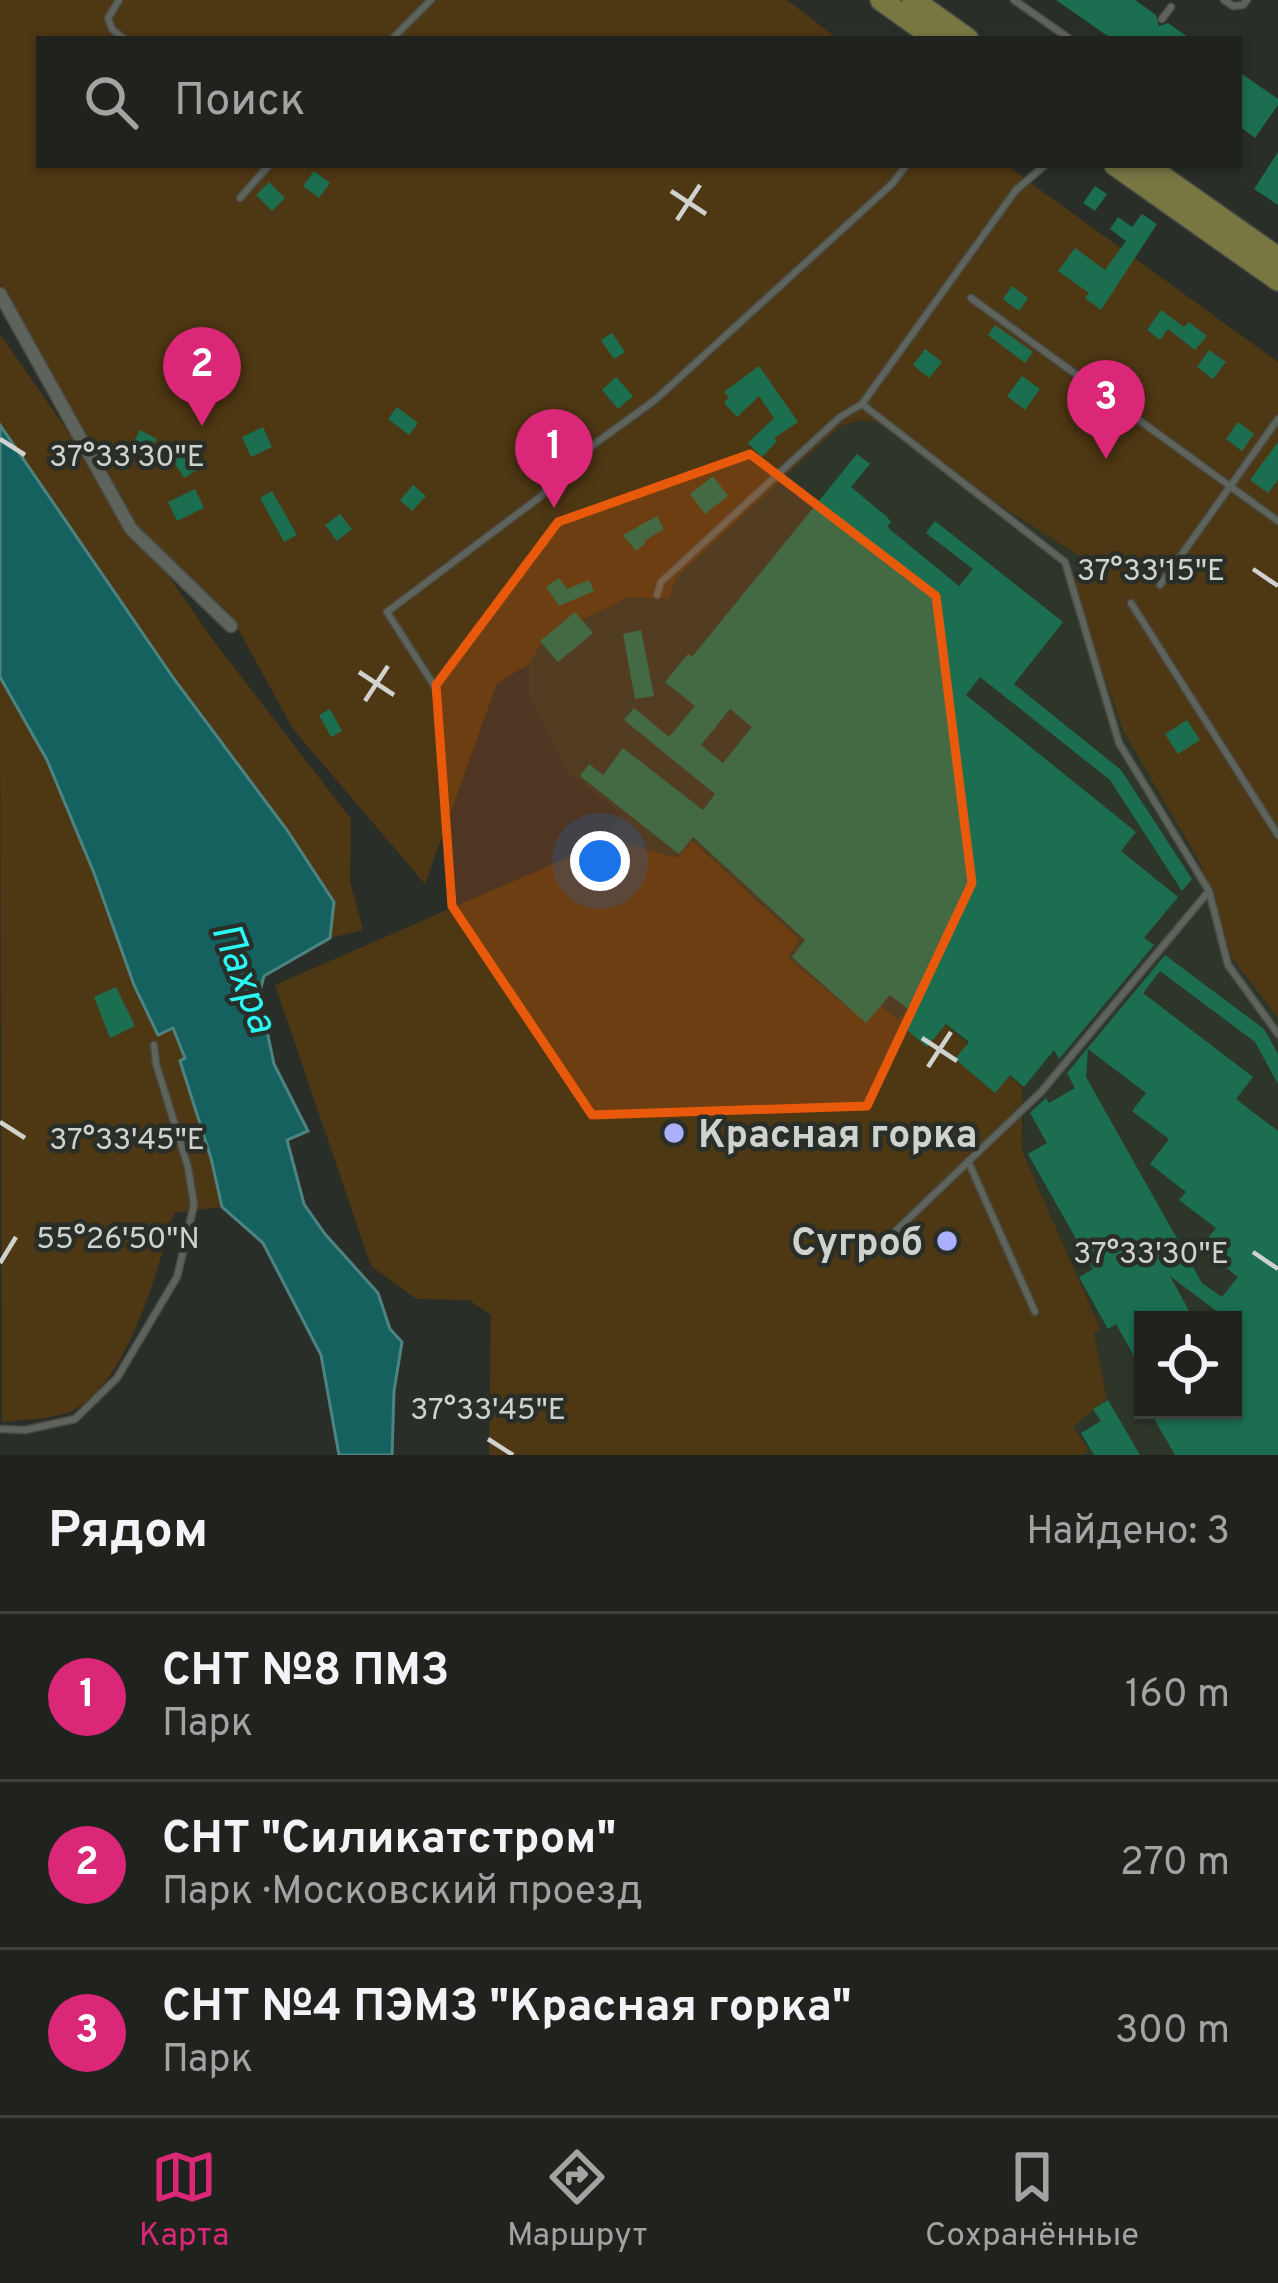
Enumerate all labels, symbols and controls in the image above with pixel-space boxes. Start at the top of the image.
search box [36,36,1242,168]
icon: search [78,69,144,135]
text: Поиск [174,74,305,131]
pin: 2 [163,327,241,426]
pin: 3 [1067,360,1145,459]
pin: 1 [515,409,593,508]
text: 37°33'30"E [49,440,205,477]
text: 37°33'15"E [1077,554,1225,591]
your location [570,831,630,891]
water label: Пахра [197,916,287,1042]
place label: Красная горка [698,1113,978,1162]
marker: Красная горка [661,1120,687,1146]
text: 37°33'45"E [49,1123,205,1160]
place label: Сугроб [791,1221,923,1270]
text: 55°26'50"N [36,1222,200,1259]
marker: Сугроб [934,1228,960,1254]
text: 37°33'30"E [1073,1237,1229,1274]
map controls [1134,1311,1242,1419]
button: locate [1134,1311,1242,1419]
text: 37°33'45"E [410,1393,566,1430]
text: Рядом [48,1501,208,1566]
text: Найдено: 3 [1026,1509,1230,1558]
text: СНТ №8 ПМЗ [162,1644,449,1701]
text: 1 [79,1672,95,1721]
text: 160 m [1125,1672,1230,1721]
text: Парк [162,1701,253,1750]
text: СНТ "Силикатстром" [162,1812,616,1869]
text: 2 [75,1840,99,1889]
text: 270 m [1120,1840,1230,1889]
text: Парк · Московский проезд [162,1869,643,1918]
text: СНТ №4 ПЭМЗ "Красная горка" [162,1980,852,2037]
text: 3 [75,2008,99,2057]
text: 300 m [1115,2008,1230,2057]
text: Парк [162,2037,253,2086]
tab: Карта [139,2144,229,2258]
tab: Маршрут [507,2144,647,2258]
tab: Сохранённые [925,2144,1139,2258]

